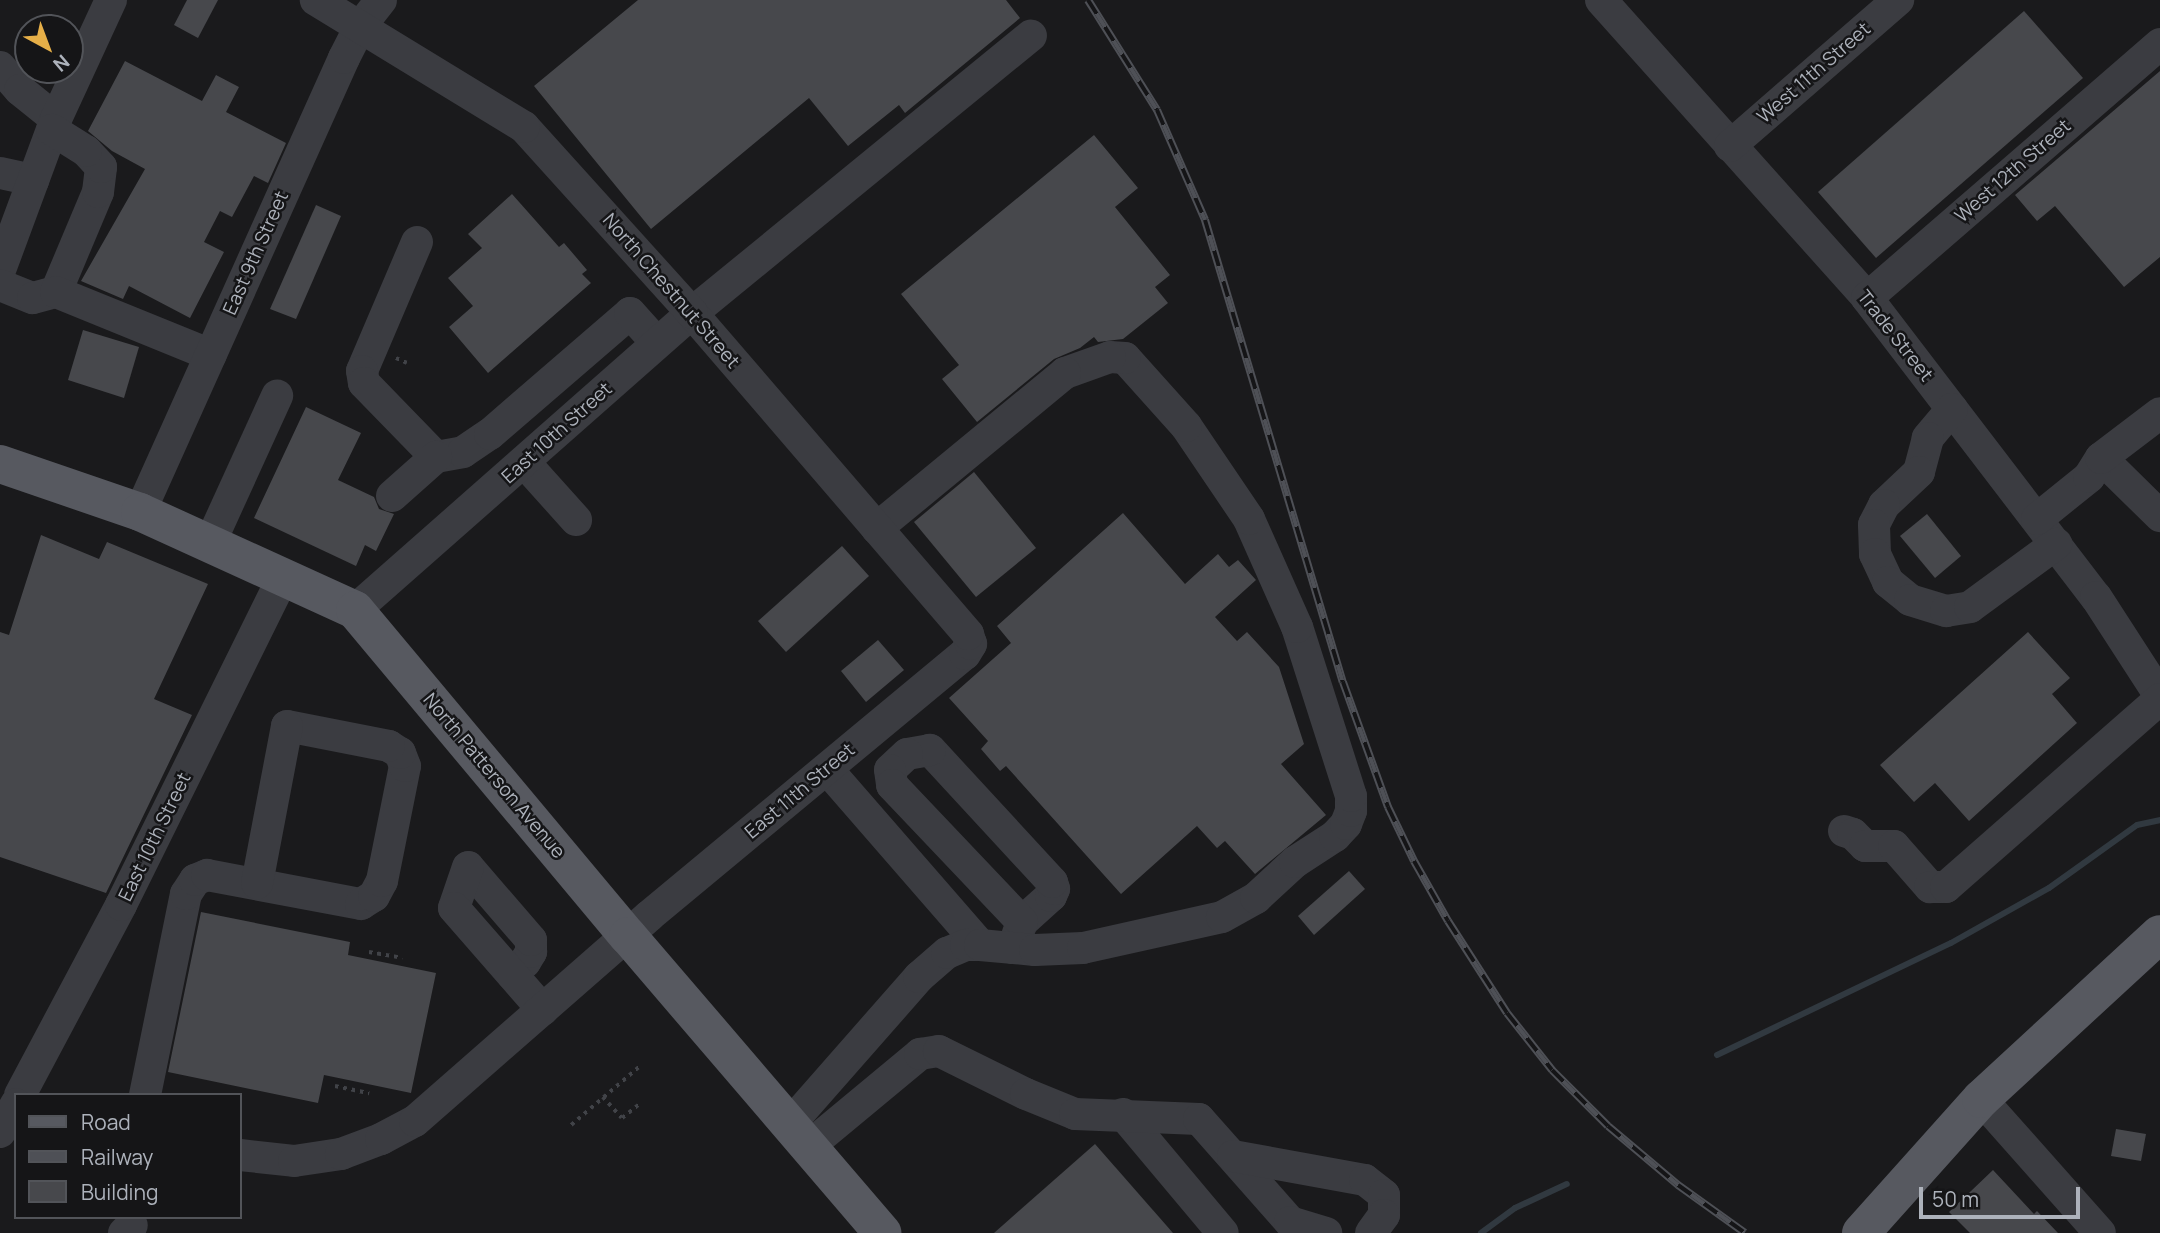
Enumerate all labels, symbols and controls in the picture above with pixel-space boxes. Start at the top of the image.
north arrow [14,14,84,84]
street label: West 11th Street [1753,18,1875,128]
text: N [48,49,75,78]
street label: West 12th Street [1950,115,2076,227]
street label: East 9th Street [219,188,293,318]
street label: North Chestnut Street [598,209,744,373]
street label: Trade Street [1852,286,1938,386]
street label: East 10th Street [497,378,617,488]
street label: North Patterson Avenue [418,689,570,863]
street label: East 11th Street [741,739,859,843]
street label: East 10th Street [114,769,196,905]
legend [14,1093,242,1219]
text: Road [81,1108,131,1136]
text: Railway [81,1143,153,1171]
scale bar [1922,1174,2083,1218]
text: Building [81,1178,158,1206]
text: 50 m [1932,1185,1979,1213]

